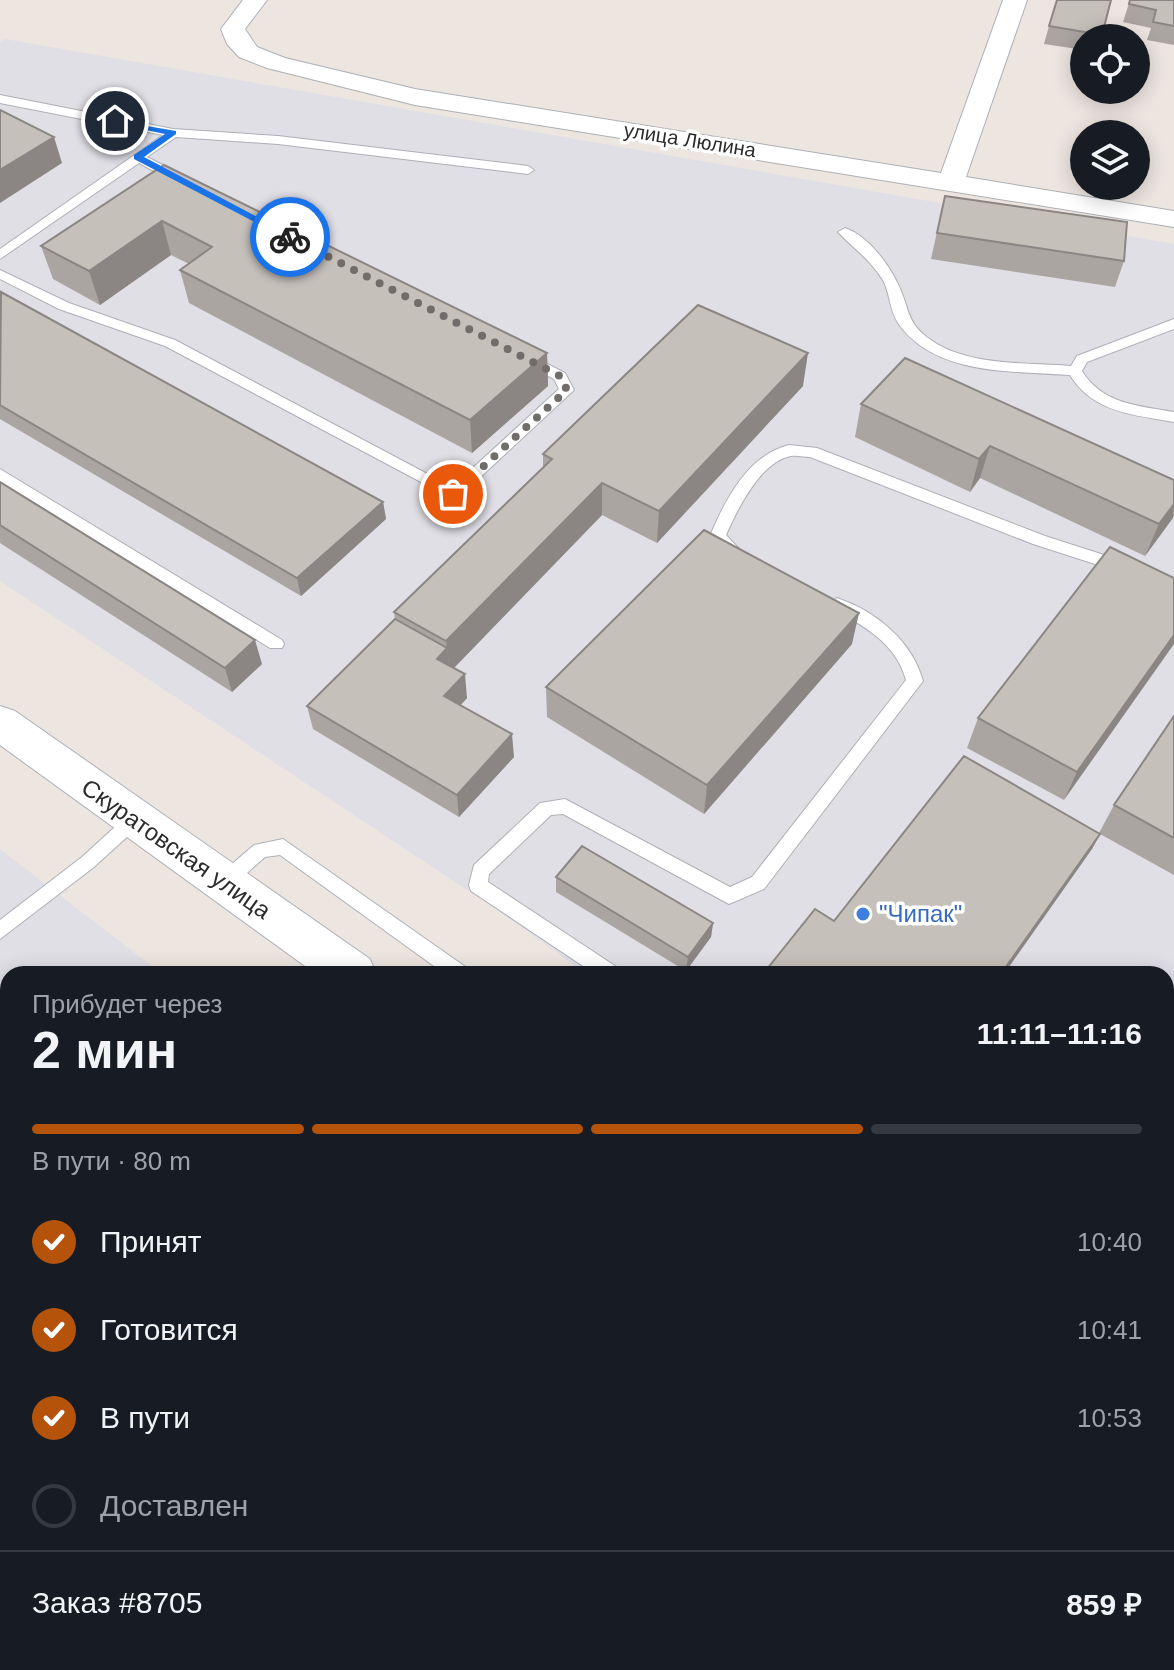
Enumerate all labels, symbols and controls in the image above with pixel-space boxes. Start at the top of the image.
map controls [1070,24,1150,200]
button: locate [1070,24,1150,104]
pin [81,87,149,155]
icon: home [93,99,137,143]
street label: улица Люлина [622,119,758,161]
button: layers [1070,120,1150,200]
courier [250,197,330,277]
icon: bike [268,215,312,259]
pin [419,460,487,528]
icon: bag [431,472,475,516]
street label: Скуратовская улица [77,773,277,924]
place label: "Чипак" [879,900,962,927]
marker: "Чипак" [854,905,872,923]
text: Прибудет через [32,989,222,1019]
text: 11:11–11:16 [977,1017,1142,1050]
text: 2 мин [32,1021,177,1079]
text: В пути · 80 m [32,1146,191,1176]
icon: check [32,1220,76,1264]
text: Принят [100,1225,202,1258]
text: 10:40 [1077,1227,1142,1257]
icon: check [32,1308,76,1352]
text: Готовится [100,1313,238,1346]
text: 10:41 [1077,1315,1142,1345]
icon: check [32,1396,76,1440]
text: В пути [100,1401,190,1434]
text: 10:53 [1077,1403,1142,1433]
text: Доставлен [100,1489,248,1522]
text: Заказ #8705 [32,1586,202,1619]
text: 859 ₽ [1066,1588,1142,1621]

